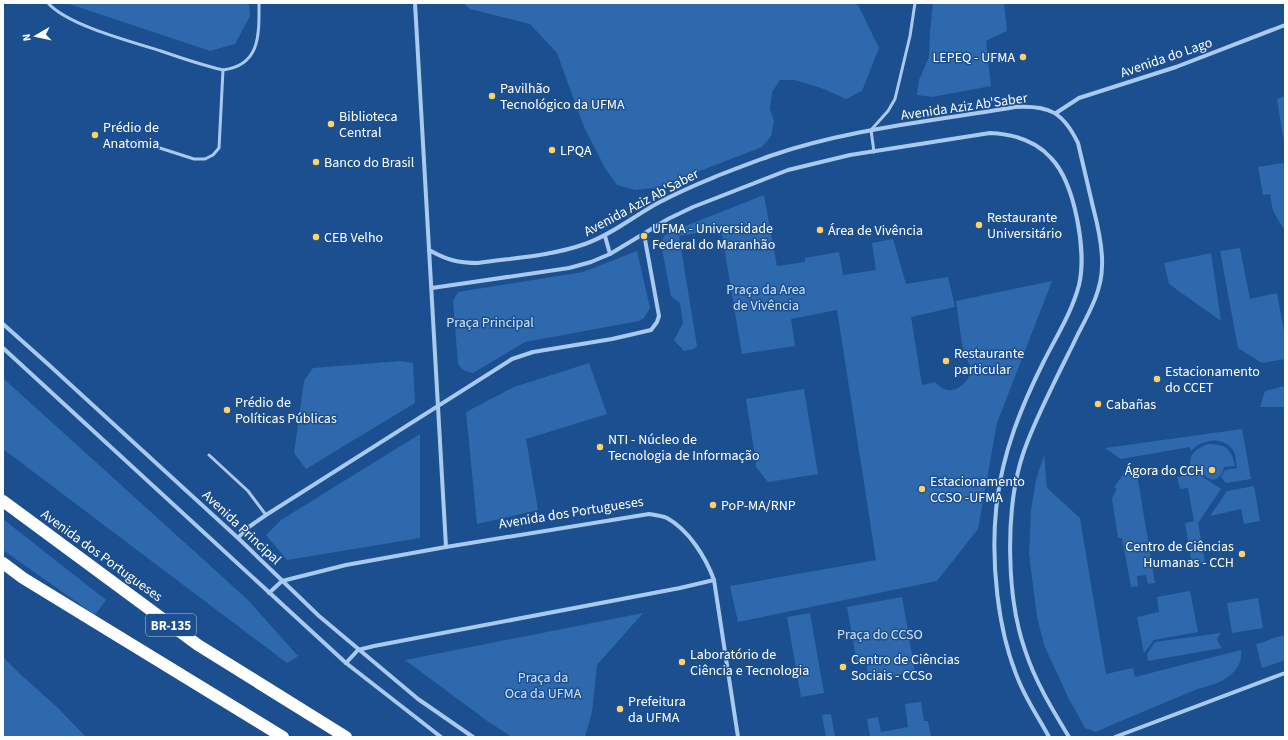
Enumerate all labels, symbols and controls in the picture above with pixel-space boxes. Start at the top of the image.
north arrow [16,16,56,56]
text: N [19,33,35,42]
street label: Avenida do Lago [1118,33,1215,83]
place label: LEPEQ - UFMA [933,48,1015,68]
marker: LEPEQ - UFMA [1018,52,1028,62]
place label: Pavilhão Tecnológico da UFMA [500,79,625,115]
street label: Avenida Aziz Ab'Saber [899,88,1029,126]
marker: Pavilhão Tecnológico da UFMA [487,91,497,101]
place label: Biblioteca Central [339,107,398,143]
place label: Prédio de Anatomia [103,118,159,154]
marker: Biblioteca Central [326,119,336,129]
marker: Prédio de Anatomia [90,130,100,140]
place label: LPQA [560,141,592,161]
marker: LPQA [547,145,557,155]
place label: Banco do Brasil [324,153,415,173]
marker: Banco do Brasil [311,157,321,167]
street label: Avenida Aziz Ab'Saber [580,164,703,242]
place label: Restaurante Universitário [987,208,1062,244]
place label: UFMA - Universidade Federal do Maranhão [652,219,775,255]
marker: Restaurante Universitário [974,220,984,230]
place label: Área de Vivência [828,221,923,241]
marker: Área de Vivência [815,225,825,235]
place label: CEB Velho [324,228,383,248]
marker: UFMA - Universidade Federal do Maranhão [639,231,649,241]
marker: CEB Velho [311,232,321,242]
park label: Praça da Area de Vivência [726,280,806,316]
park label: Praça Principal [446,313,534,333]
place label: Restaurante particular [954,344,1024,380]
marker: Restaurante particular [941,356,951,366]
place label: Estacionamento do CCET [1165,362,1260,398]
marker: Estacionamento do CCET [1152,374,1162,384]
place label: Prédio de Políticas Públicas [235,393,337,429]
place label: Cabañas [1106,395,1156,415]
marker: Cabañas [1093,399,1103,409]
marker: Prédio de Políticas Públicas [222,405,232,415]
place label: NTI - Núcleo de Tecnologia de Informação [608,430,759,466]
marker: NTI - Núcleo de Tecnologia de Informação [595,442,605,452]
place label: Ágora do CCH [1125,461,1204,481]
marker: Ágora do CCH [1207,465,1217,475]
place label: Estacionamento CCSO -UFMA [930,472,1025,508]
marker: Estacionamento CCSO -UFMA [917,484,927,494]
street label: Avenida Principal [197,486,286,570]
street label: Avenida dos Portugueses [497,492,645,534]
place label: PoP-MA/RNP [721,496,796,516]
marker: PoP-MA/RNP [708,500,718,510]
street label: Avenida dos Portugueses [36,505,167,607]
place label: Centro de Ciências Humanas - CCH [1125,537,1234,573]
marker: Centro de Ciências Humanas - CCH [1237,549,1247,559]
road number: BR-135 [146,614,196,636]
park label: Praça do CCSO [837,625,923,645]
place label: Laboratório de Ciência e Tecnologia [690,645,809,681]
place label: Centro de Ciências Sociais - CCSo [851,650,960,686]
marker: Laboratório de Ciência e Tecnologia [677,657,687,667]
marker: Centro de Ciências Sociais - CCSo [838,662,848,672]
park label: Praça da Oca da UFMA [505,668,582,704]
place label: Prefeitura da UFMA [628,692,686,728]
marker: Prefeitura da UFMA [615,704,625,714]

